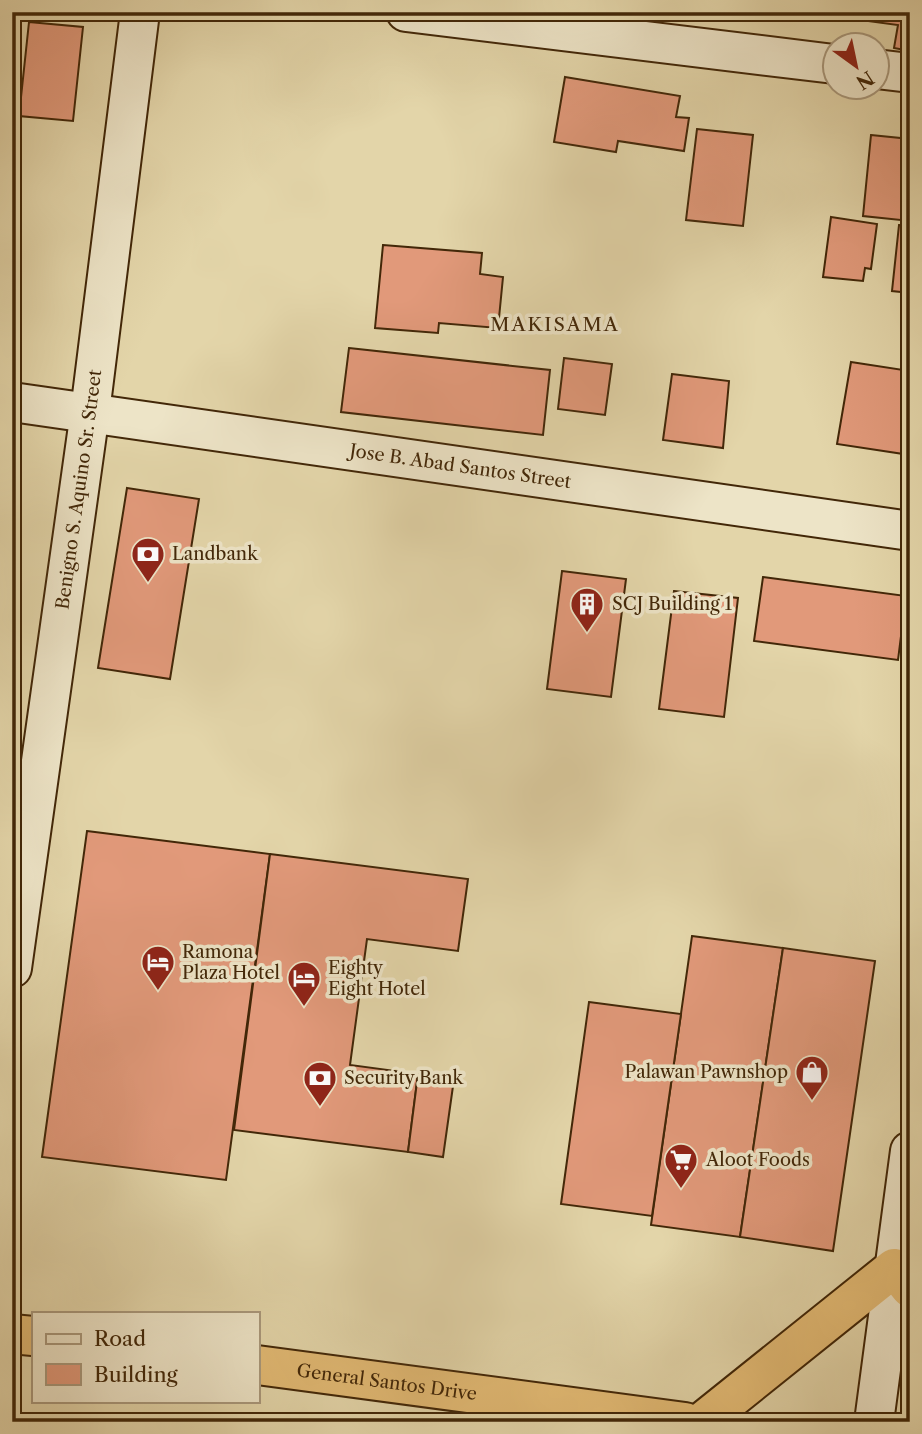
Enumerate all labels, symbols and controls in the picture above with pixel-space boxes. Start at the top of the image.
north arrow [820,32,890,102]
text: N [852,66,878,94]
district label: MAKISAMA [490,313,620,336]
street label: Benigno S. Aquino Sr. Street [51,368,106,611]
street label: Jose B. Abad Santos Street [345,439,573,493]
bank icon: Landbank [129,535,167,584]
place label: Landbank [172,543,259,565]
building icon: SCJ Building 1 [568,585,606,634]
place label: SCJ Building 1 [612,593,733,615]
place label: Ramona Plaza Hotel [182,941,280,984]
hotel icon: Ramona Plaza Hotel [139,943,177,992]
place label: Eighty Eight Hotel [328,957,426,1000]
hotel icon: Eighty Eight Hotel [285,959,323,1008]
shop icon: Palawan Pawnshop [793,1053,831,1102]
bank icon: Security Bank [301,1059,339,1108]
place label: Palawan Pawnshop [625,1061,788,1083]
place label: Security Bank [344,1067,464,1089]
supermarket icon: Aloot Foods [662,1141,700,1190]
place label: Aloot Foods [705,1149,810,1171]
legend [32,1312,259,1402]
text: Road [94,1326,146,1351]
street label: General Santos Drive [295,1359,478,1405]
text: Building [94,1362,179,1387]

